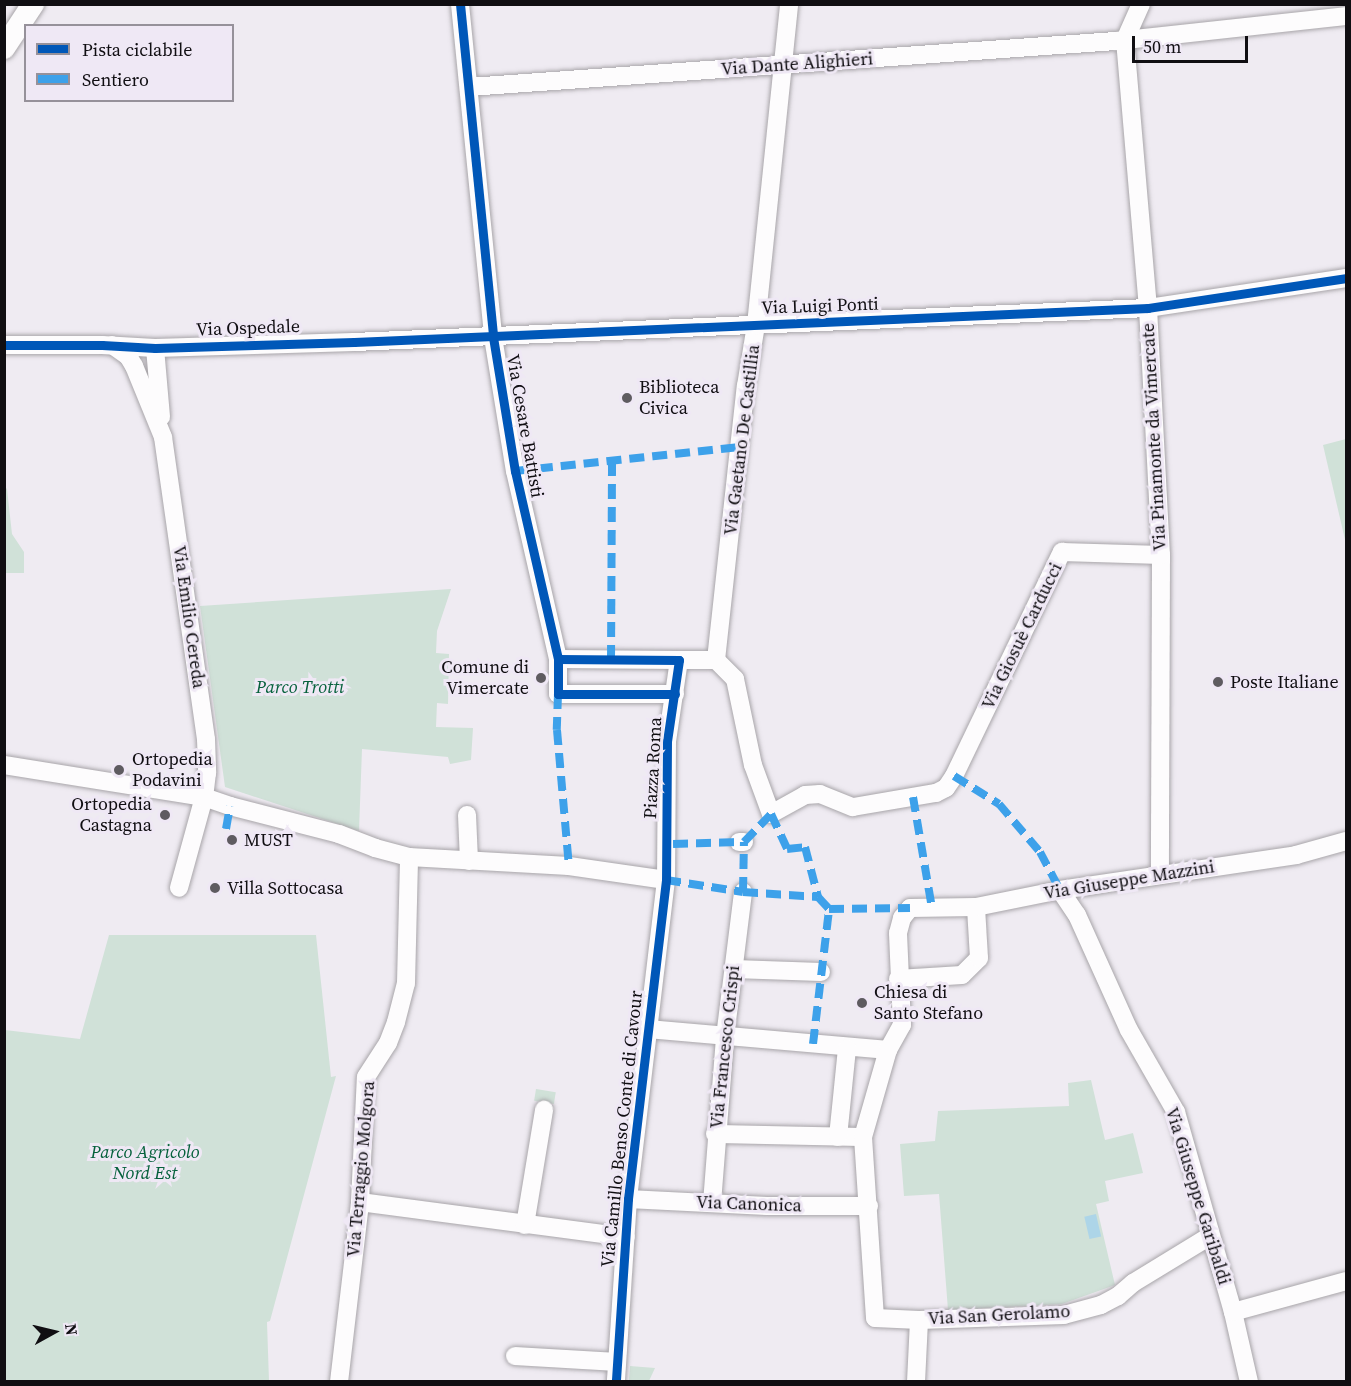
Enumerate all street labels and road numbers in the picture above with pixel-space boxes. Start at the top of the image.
street label: Via Dante Alighieri [720,48,874,80]
street label: Via Luigi Ponti [761,293,879,319]
street label: Via Ospedale [196,315,300,341]
street label: Via Pinamonte da Vimercate [1137,322,1171,552]
street label: Via Gaetano De Castillia [720,344,764,536]
street label: Via Cesare Battisti [502,353,548,499]
street label: Via Emilio Cereda [168,544,210,690]
street label: Via Giosuè Carducci [977,559,1067,713]
street label: Piazza Roma [640,717,666,819]
street label: Via Giuseppe Mazzini [1042,856,1216,904]
street label: Via Francesco Crispi [706,964,744,1130]
street label: Via Camillo Benso Conte di Cavour [597,990,647,1268]
street label: Via Terraggio Molgora [343,1080,379,1258]
street label: Via Giuseppe Garibaldi [1161,1105,1235,1287]
street label: Via Canonica [696,1191,802,1217]
street label: Via San Gerolamo [927,1300,1071,1330]

